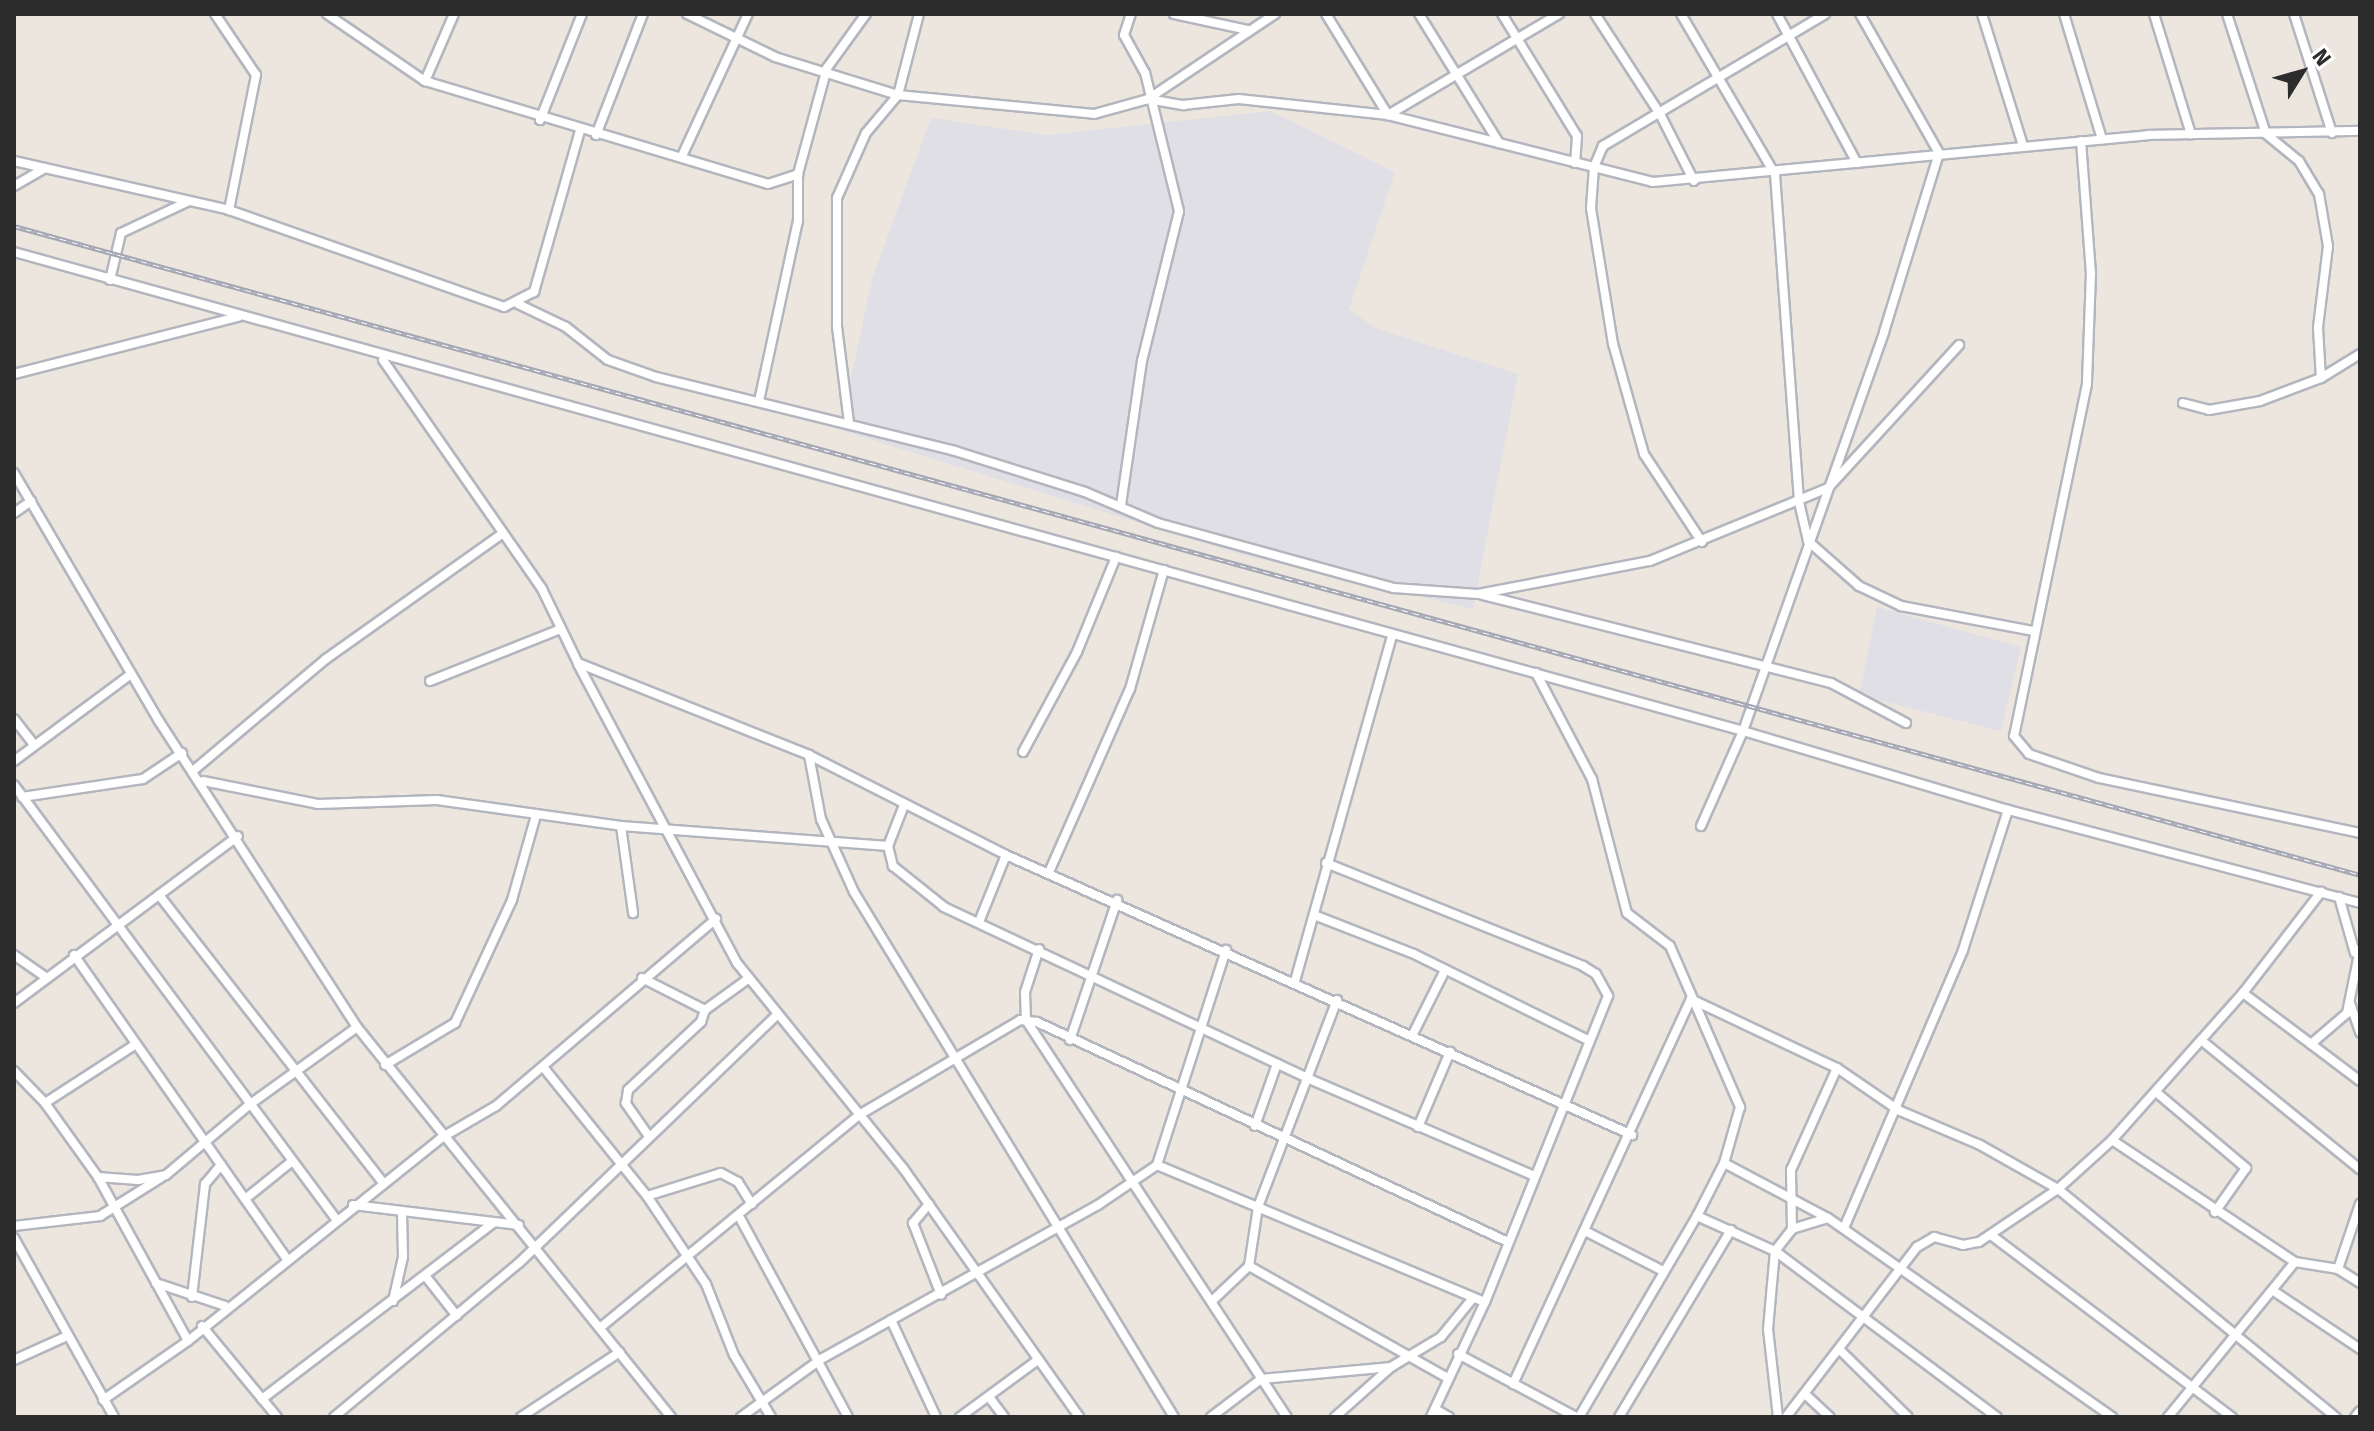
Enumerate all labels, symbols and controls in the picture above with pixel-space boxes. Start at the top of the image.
north arrow [2262,32,2342,112]
text: N [2306,43,2337,71]

